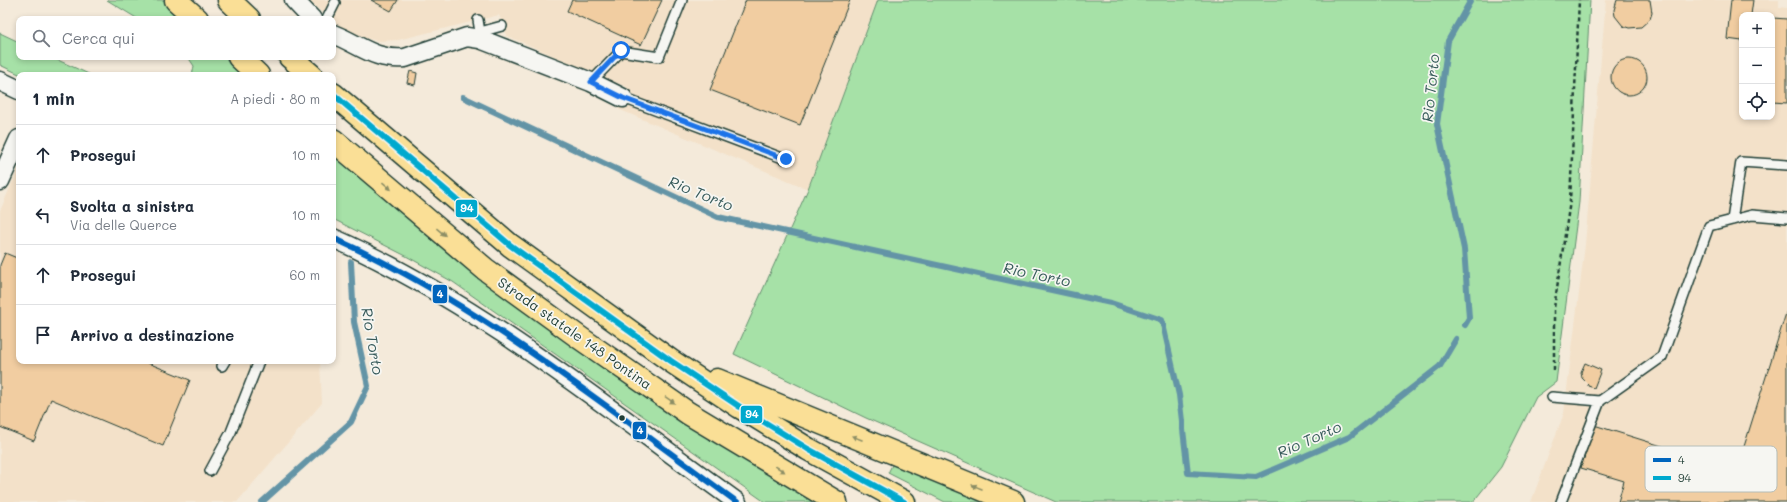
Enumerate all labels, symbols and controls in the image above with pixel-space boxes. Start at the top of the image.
map controls [1739,12,1775,120]
button: + [1739,12,1775,48]
search box [16,16,336,60]
icon: search [30,27,52,49]
text: Cerca qui [62,28,135,48]
route start [612,41,630,59]
button: − [1739,48,1775,84]
water label: Rio Torto [1416,53,1444,123]
button: locate [1739,84,1775,120]
text: 1 min [32,87,75,109]
text: A piedi · 80 m [230,90,320,107]
icon: ahead [32,144,54,166]
text: Prosegui [70,145,136,165]
text: 10 m [292,146,320,163]
route end [777,150,795,168]
water label: Rio Torto [666,171,736,215]
one-way arrow [382,181,392,190]
text: Svolta a sinistra [70,196,194,216]
line badge: 94 [455,199,478,218]
text: 94 [460,200,474,215]
icon: left [32,204,54,226]
text: 10 m [292,206,320,223]
text: Via delle Querce [70,216,177,233]
one-way arrow [436,227,447,236]
water label: Rio Torto [1002,257,1073,291]
icon: ahead [32,264,54,286]
text: Prosegui [70,265,136,285]
text: 60 m [290,266,320,283]
street label: Strada statale 148 Pontina [494,272,656,394]
line badge: 4 [432,284,448,304]
text: 4 [437,286,444,301]
water label: Rio Torto [357,306,389,376]
icon: arrive [32,324,54,346]
text: Arrivo a destinazione [70,325,234,345]
one-way arrow [664,396,675,404]
line badge: 94 [740,405,763,424]
text: 94 [745,406,759,421]
unlabelled marker [617,413,627,423]
water label: Rio Torto [1274,416,1344,462]
line badge: 4 [632,421,647,440]
text: 4 [637,422,644,437]
one-way arrow [851,434,863,440]
legend [1645,446,1777,492]
text: 4 [1678,452,1685,467]
one-way arrow [775,465,785,473]
text: 94 [1678,470,1692,485]
one-way arrow [972,484,983,490]

